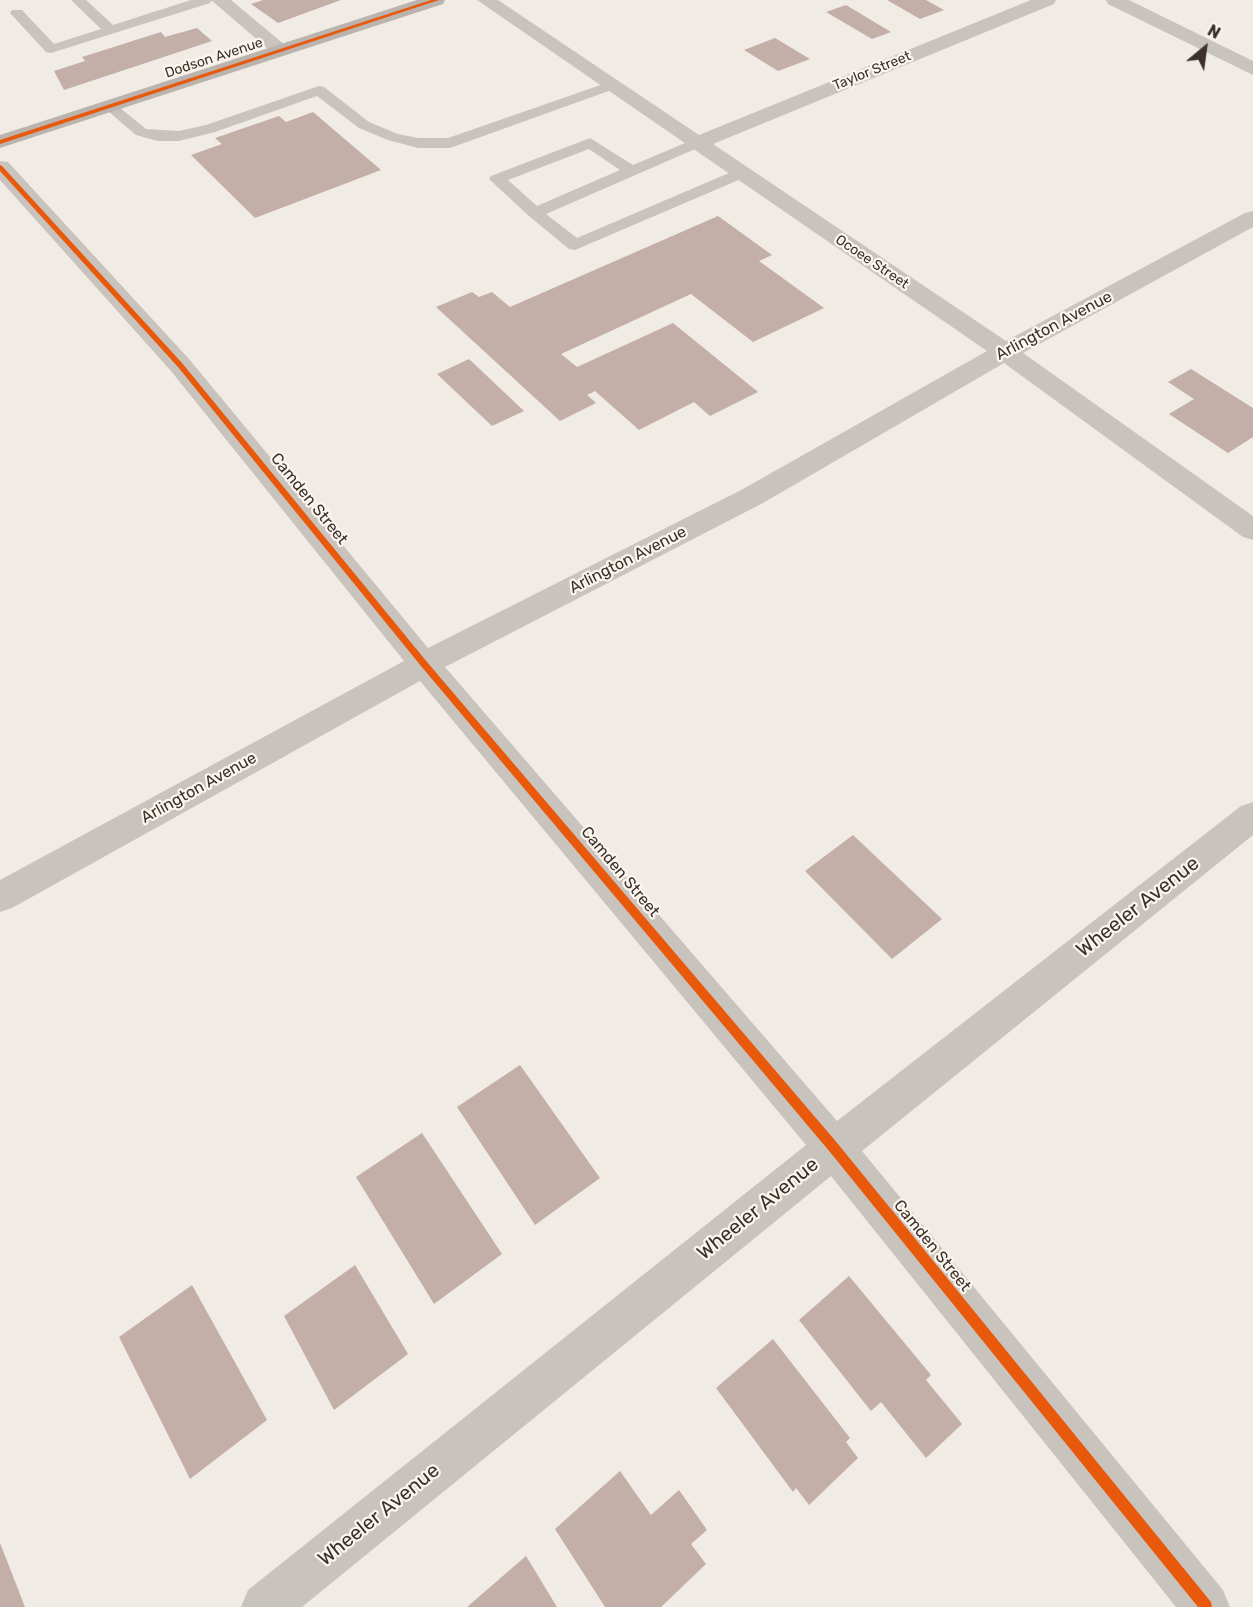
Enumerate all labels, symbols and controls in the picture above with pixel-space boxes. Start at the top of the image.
north arrow [1175,18,1235,78]
text: N [1204,21,1224,43]
street label: Dodson Avenue [163,34,265,82]
street label: Taylor Street [830,48,914,94]
street label: Ocoee Street [832,231,912,293]
street label: Arlington Avenue [993,287,1115,365]
street label: Camden Street [266,449,352,549]
street label: Arlington Avenue [566,522,690,598]
street label: Arlington Avenue [138,748,260,828]
street label: Camden Street [577,823,663,921]
street label: Wheeler Avenue [1072,852,1204,962]
street label: Wheeler Avenue [692,1153,824,1265]
street label: Camden Street [889,1196,975,1296]
street label: Wheeler Avenue [313,1459,445,1571]

